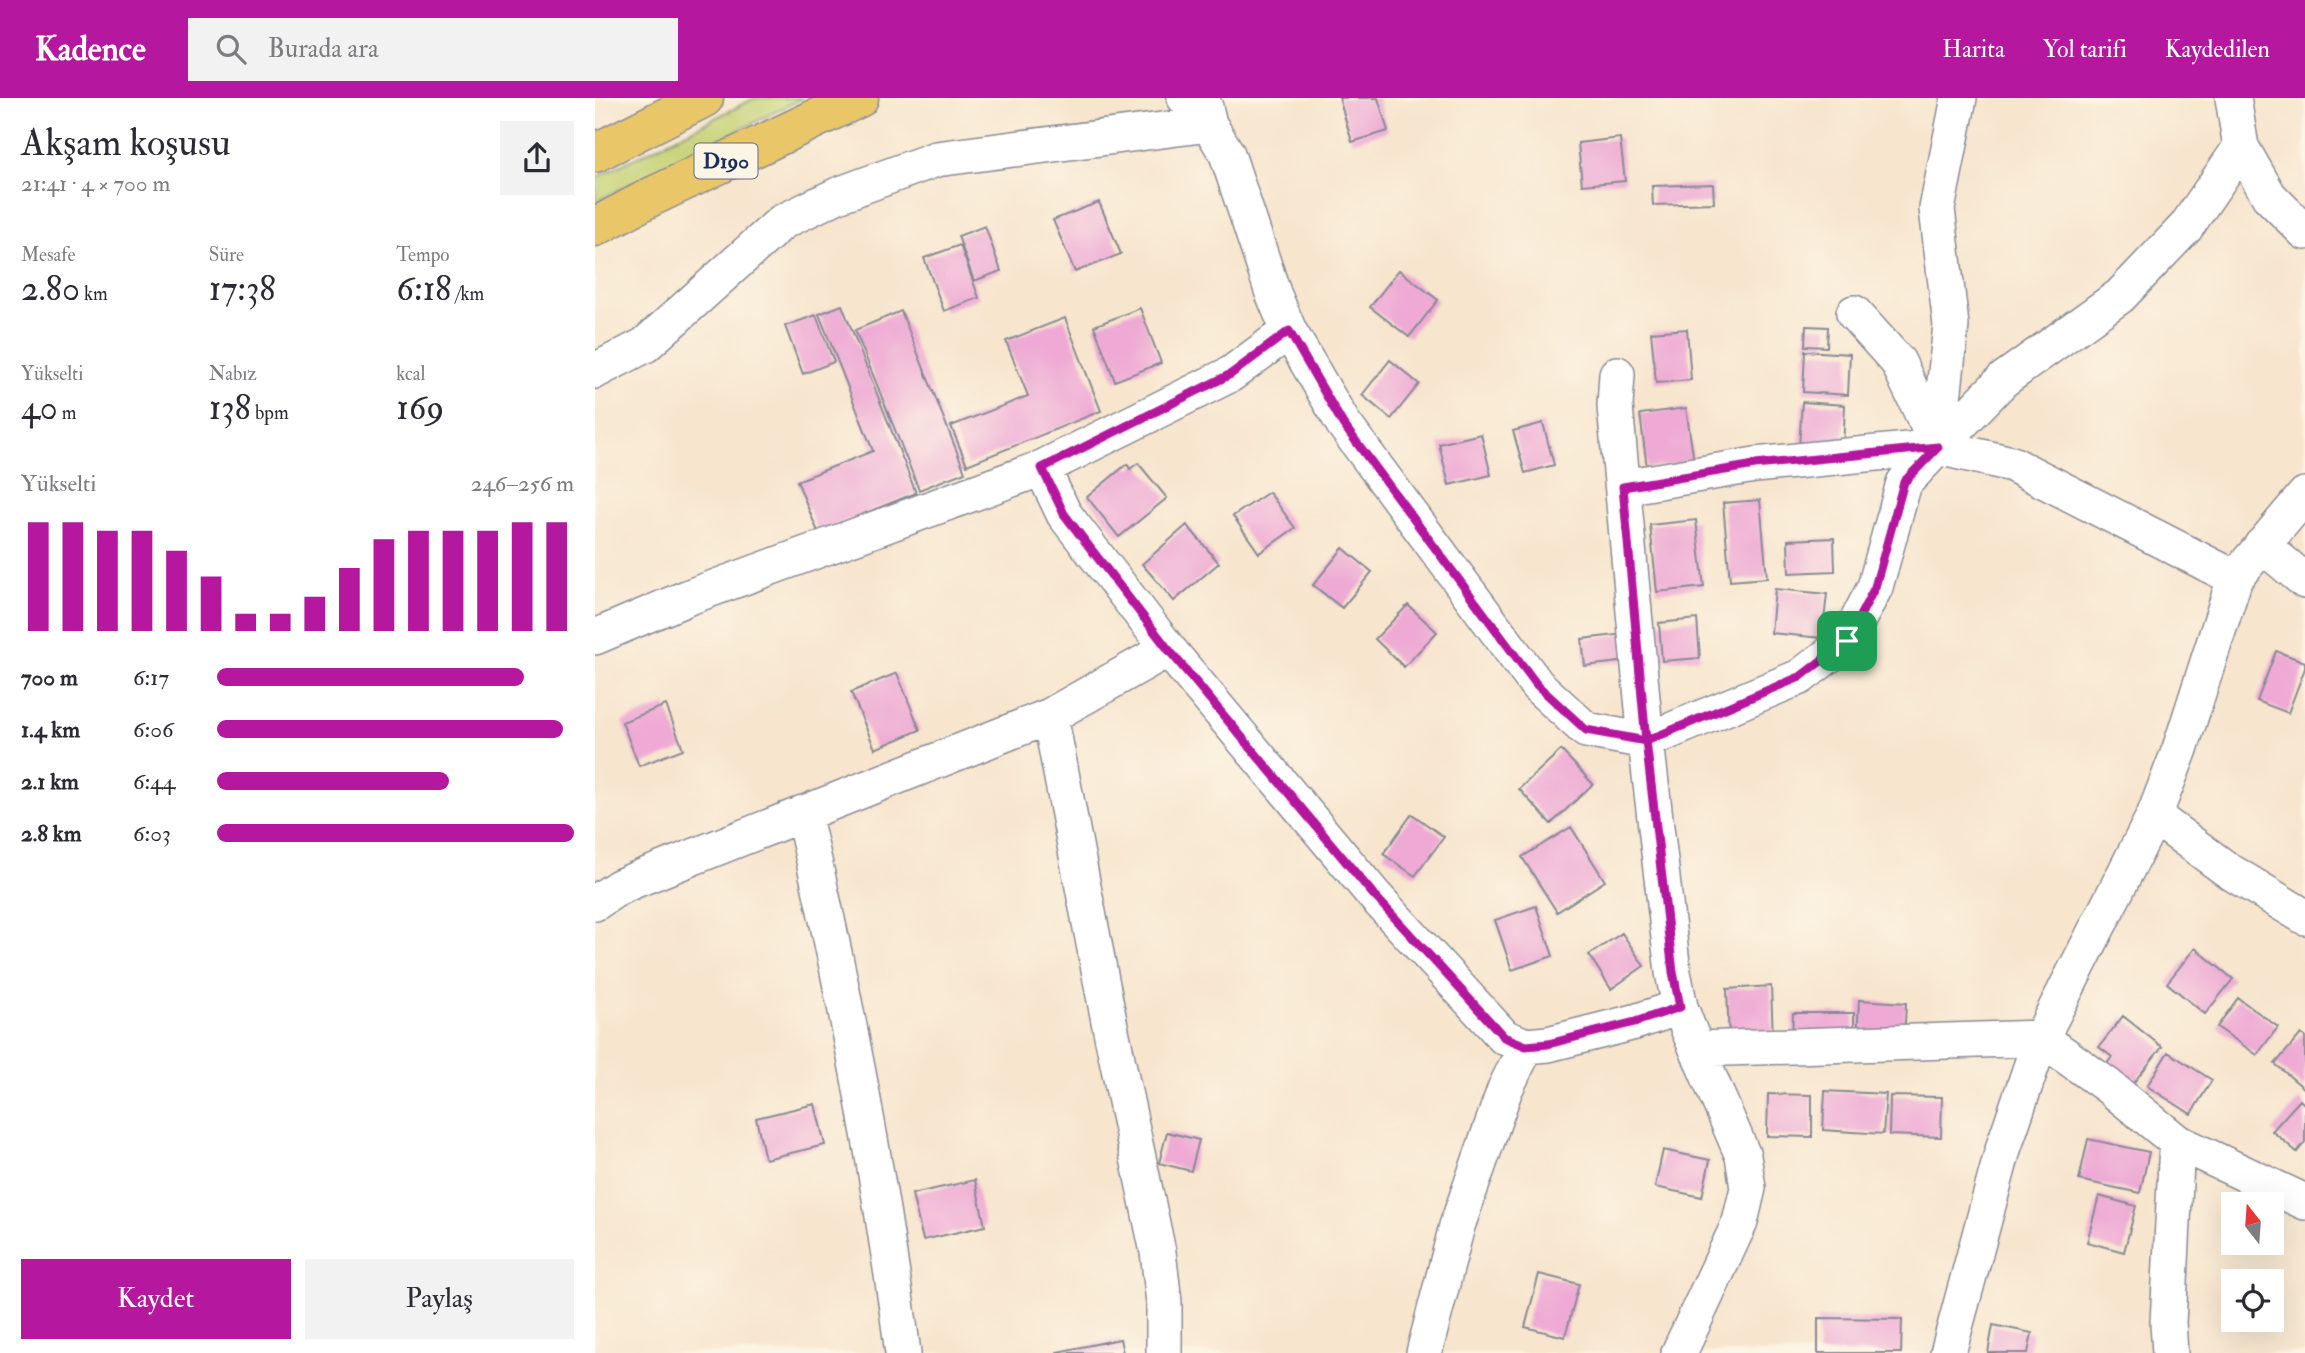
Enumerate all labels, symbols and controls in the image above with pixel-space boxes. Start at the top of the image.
search box [188,18,678,81]
text: Kadence [35,29,146,70]
icon: search [212,30,250,68]
text: Burada ara [268,33,379,65]
text: Harita [1942,34,2005,65]
text: Yol tarifi [2043,34,2127,65]
text: Kaydedilen [2165,34,2270,65]
text: Akşam koşusu [21,119,231,167]
button: share [500,121,574,195]
road number: D190 [695,144,757,178]
text: 21:41 · 4 × 700 m [21,169,170,198]
text: Mesafe [21,243,75,267]
text: Süre [209,243,244,267]
text: Tempo [396,243,449,267]
text: 2.80 [21,267,80,311]
text: 17:38 [209,267,276,311]
text: 6:18 [396,267,452,311]
text: km [80,282,108,306]
text: /km [452,282,484,306]
text: Yükselti [21,362,83,386]
text: Nabız [209,362,257,386]
text: kcal [396,362,425,386]
text: 40 [21,386,58,430]
text: 138 [209,386,251,430]
text: 169 [396,386,444,430]
text: m [58,401,77,425]
text: bpm [251,401,289,425]
text: Yükselti [21,469,96,498]
text: 246–256 m [471,469,574,498]
pin [1817,611,1877,671]
icon: arrive [1828,622,1866,660]
text: 700 m [21,663,78,692]
text: 6:17 [133,663,169,692]
text: 1.4 km [21,715,80,744]
text: 6:06 [133,715,174,744]
text: 2.1 km [21,767,79,796]
text: 6:44 [133,767,175,796]
text: 2.8 km [21,819,82,848]
text: 6:03 [133,819,171,848]
north arrow [2221,1192,2284,1255]
map controls [2221,1192,2284,1332]
button: Kaydet [21,1259,291,1339]
button: Paylaş [305,1259,574,1339]
button: locate [2221,1269,2284,1332]

